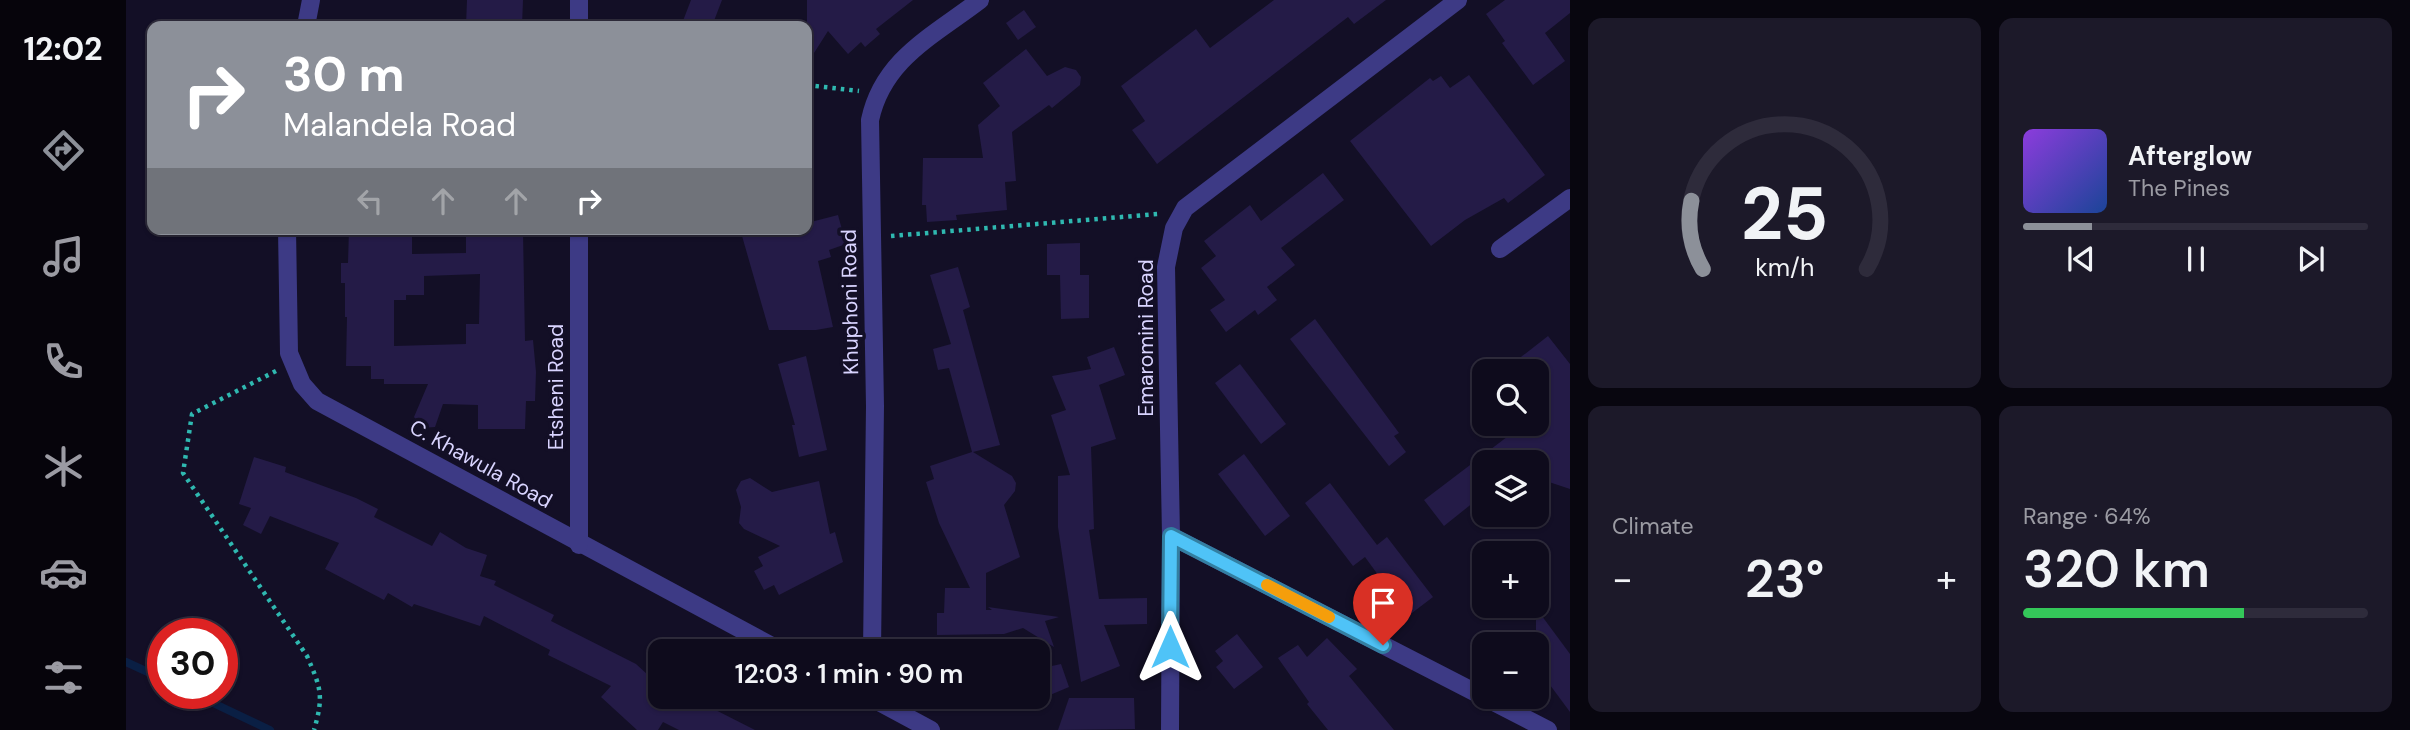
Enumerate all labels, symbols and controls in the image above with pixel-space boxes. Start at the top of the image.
text: 12:02 [23,28,103,70]
text: 30 m [283,42,405,106]
icon: right [168,49,259,140]
text: Malandela Road [283,104,516,146]
icon: directions [39,126,88,175]
text: Afterglow [2128,139,2252,173]
text: 25 [1741,168,1828,263]
text: The Pines [2128,173,2230,203]
icon: left [351,182,389,220]
icon: ahead [424,182,462,220]
icon: ahead [497,182,535,220]
icon: right [570,182,608,220]
street label: Khuphoni Road [835,229,865,375]
icon: music [39,232,88,281]
icon: previous [2062,240,2100,278]
icon: pause [2177,240,2215,278]
icon: next [2292,240,2330,278]
text: km/h [1755,251,1814,284]
street label: Emaromini Road [1132,259,1160,417]
street label: Etsheni Road [542,324,570,450]
icon: phone [39,337,88,386]
map controls [1472,359,1549,709]
button: search [1472,359,1549,436]
street label: C. Khawula Road [405,413,557,515]
icon: climate [39,442,88,491]
button: layers [1472,450,1549,527]
text: Range · 64% [2023,501,2151,531]
text: Climate [1612,511,1694,541]
text: 320 km [2023,535,2210,603]
button: + [1472,541,1549,618]
text: 23° [1745,545,1824,613]
icon: car [39,548,88,597]
text: − [1612,554,1633,604]
text: + [1936,554,1957,604]
pin [1353,573,1413,645]
icon: arrive [1364,584,1402,622]
position arrow [1133,610,1207,684]
speed limit sign: 30 [147,618,238,709]
button: − [1472,632,1549,709]
icon: filters [39,653,88,702]
text: 12:03 · 1 min · 90 m [735,657,963,691]

